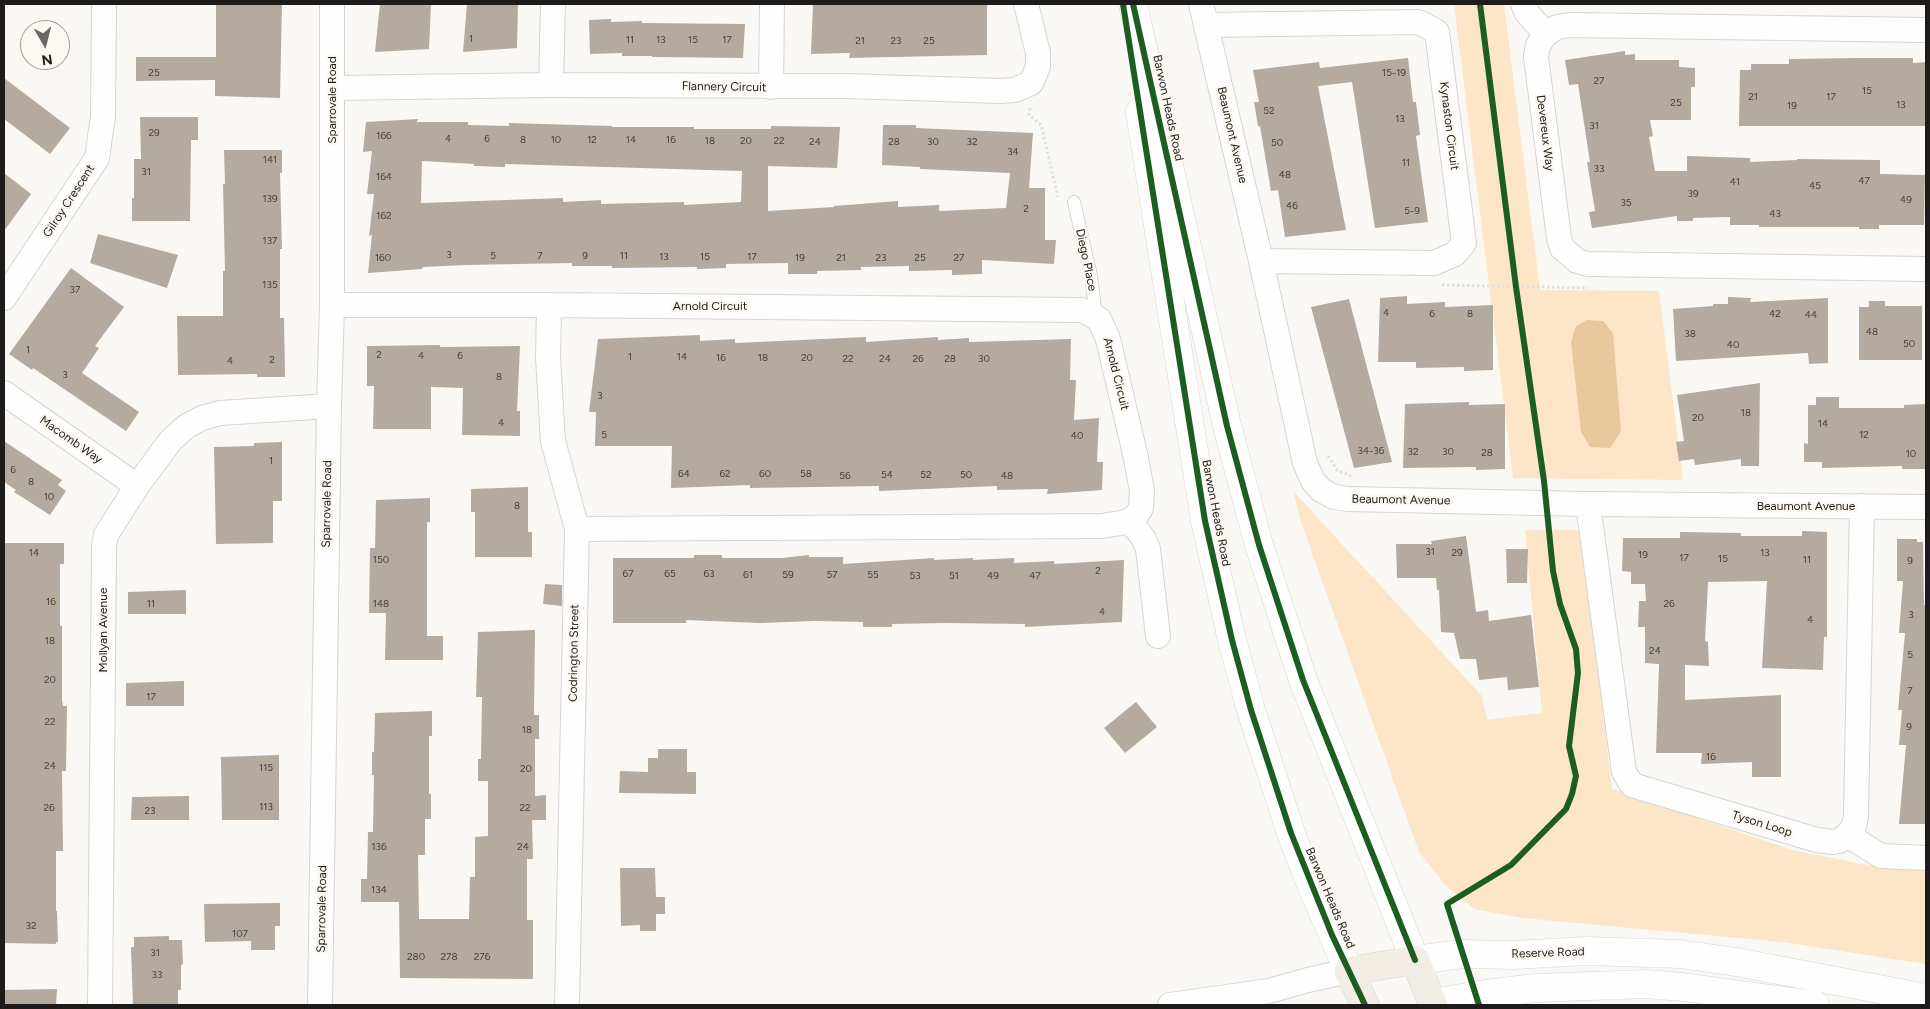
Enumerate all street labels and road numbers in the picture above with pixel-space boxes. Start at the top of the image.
street label: Barwon Heads Road [1150,54,1186,162]
street label: Sparrovale Road [325,56,339,144]
street label: Flannery Circuit [682,79,766,95]
street label: Kynaston Circuit [1436,81,1462,171]
street label: Beaumont Avenue [1214,85,1250,185]
street label: Devereux Way [1533,94,1557,172]
street label: Gilroy Crescent [40,162,98,240]
street label: Diego Place [1072,228,1100,292]
street label: Arnold Circuit [673,299,747,313]
street label: Arnold Circuit [1100,336,1132,412]
street label: Macomb Way [37,413,105,467]
street label: Barwon Heads Road [1199,458,1233,568]
street label: Sparrovale Road [319,460,335,548]
street label: Beaumont Avenue [1352,492,1450,508]
street label: Beaumont Avenue [1757,499,1855,513]
street label: Mollyan Avenue [96,588,110,672]
street label: Codrington Street [566,604,582,702]
street label: Tyson Loop [1730,808,1794,840]
street label: Barwon Heads Road [1302,845,1358,951]
street label: Sparrovale Road [314,865,330,953]
street label: Reserve Road [1511,945,1585,961]

